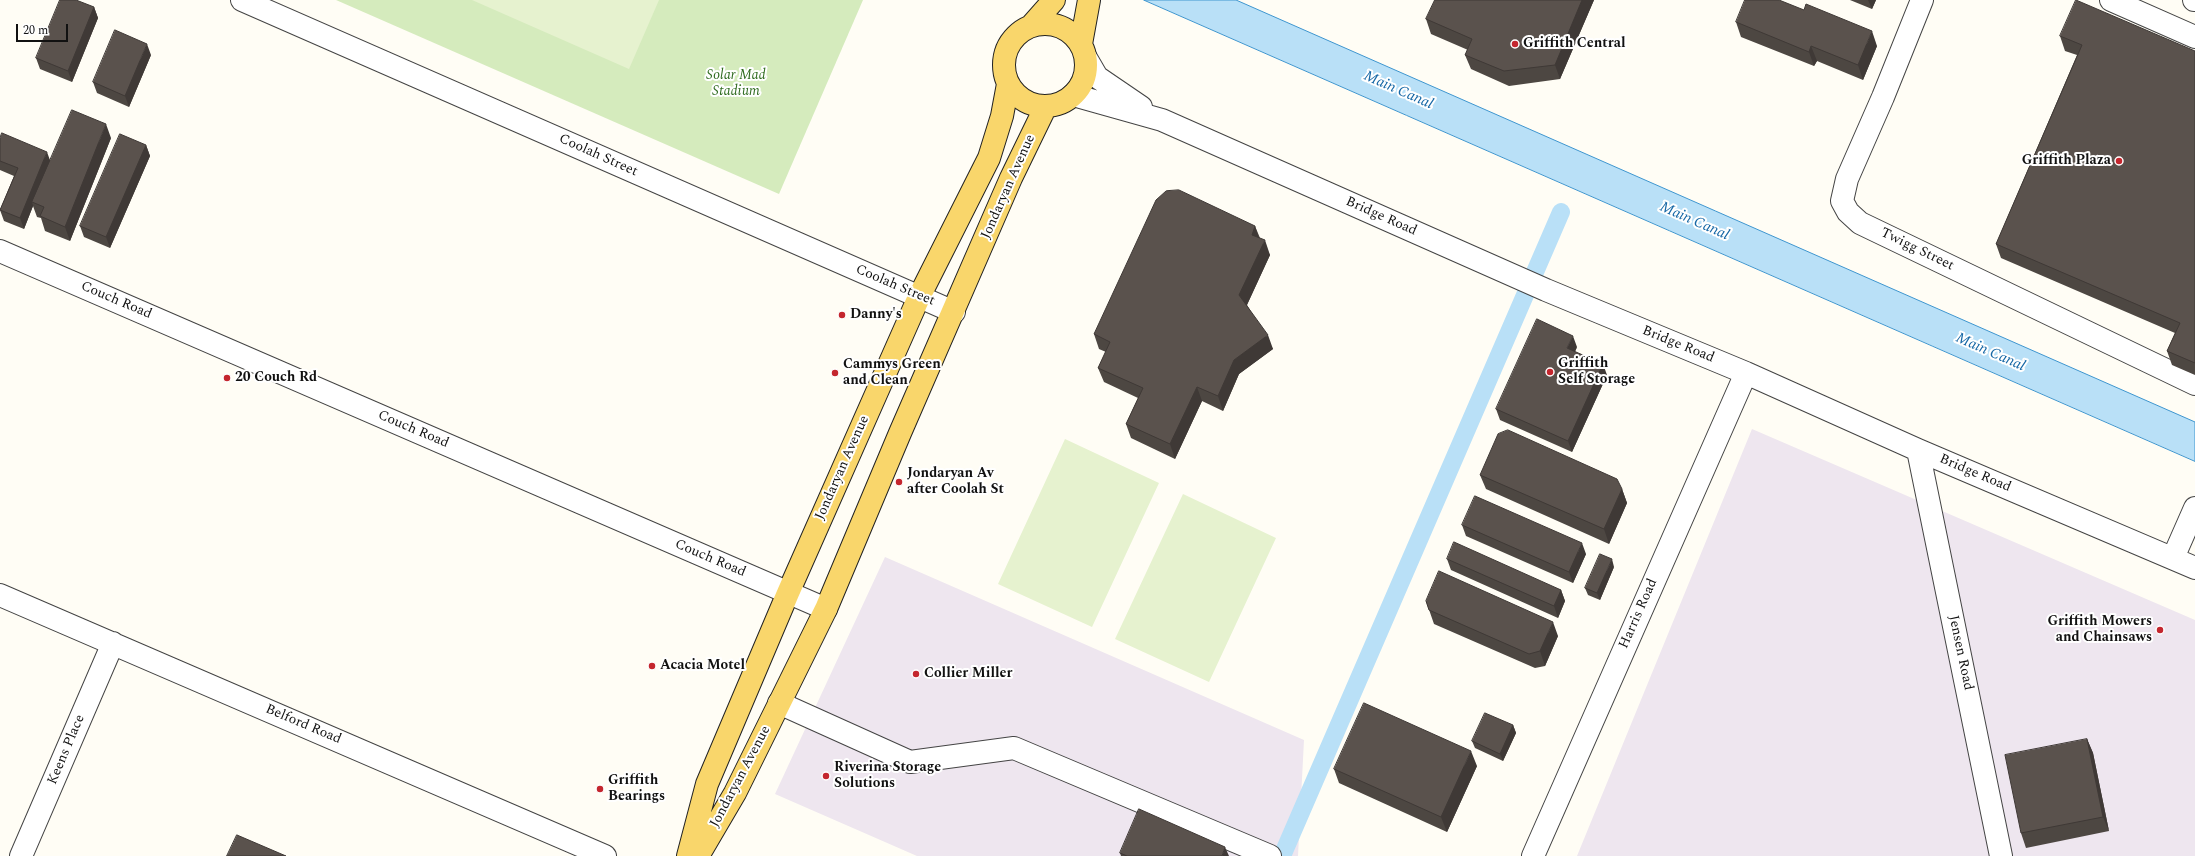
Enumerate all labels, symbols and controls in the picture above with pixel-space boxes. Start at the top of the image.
scale bar [18,16,70,42]
text: 20 m [23,21,48,40]
place label: Griffith Central [1523,36,1626,52]
marker: Griffith Central [1510,39,1520,49]
park label: Solar Mad Stadium [706,68,766,100]
water label: Main Canal [1361,68,1435,114]
street label: Coolah Street [556,131,640,181]
street label: Jondaryan Avenue [978,132,1040,242]
place label: Griffith Plaza [2022,153,2111,169]
marker: Griffith Plaza [2114,156,2124,166]
street label: Bridge Road [1343,194,1419,240]
water label: Main Canal [1657,199,1731,245]
street label: Twigg Street [1878,225,1956,275]
street label: Coolah Street [853,262,937,310]
street label: Couch Road [78,279,154,323]
place label: Danny's [850,307,902,323]
marker: Danny's [837,310,847,320]
street label: Bridge Road [1639,323,1717,367]
water label: Main Canal [1953,330,2027,376]
place label: Griffith Self Storage [1558,356,1635,388]
place label: Cammys Green and Clean [843,357,941,390]
marker: Griffith Self Storage [1545,367,1555,377]
marker: Cammys Green and Clean [830,368,840,378]
place label: 20 Couch Rd [235,370,317,386]
marker: 20 Couch Rd [222,373,232,383]
street label: Couch Road [375,408,451,452]
street label: Jondaryan Avenue [812,413,874,523]
street label: Bridge Road [1937,451,2013,497]
place label: Jondaryan Av after Coolah St [907,466,1004,498]
marker: Jondaryan Av after Coolah St [894,477,904,487]
street label: Couch Road [672,537,748,581]
street label: Harris Road [1616,576,1662,652]
street label: Jensen Road [1944,614,1976,692]
place label: Griffith Mowers and Chainsaws [2047,614,2152,646]
marker: Griffith Mowers and Chainsaws [2155,625,2165,635]
place label: Acacia Motel [660,658,745,674]
marker: Acacia Motel [647,661,657,671]
place label: Collier Miller [924,666,1012,682]
marker: Collier Miller [911,669,921,679]
street label: Belford Road [262,701,344,749]
street label: Keens Place [45,712,89,788]
street label: Jondaryan Avenue [707,723,775,831]
place label: Riverina Storage Solutions [834,760,941,792]
marker: Riverina Storage Solutions [821,771,831,781]
place label: Griffith Bearings [608,773,665,806]
marker: Griffith Bearings [595,784,605,794]

